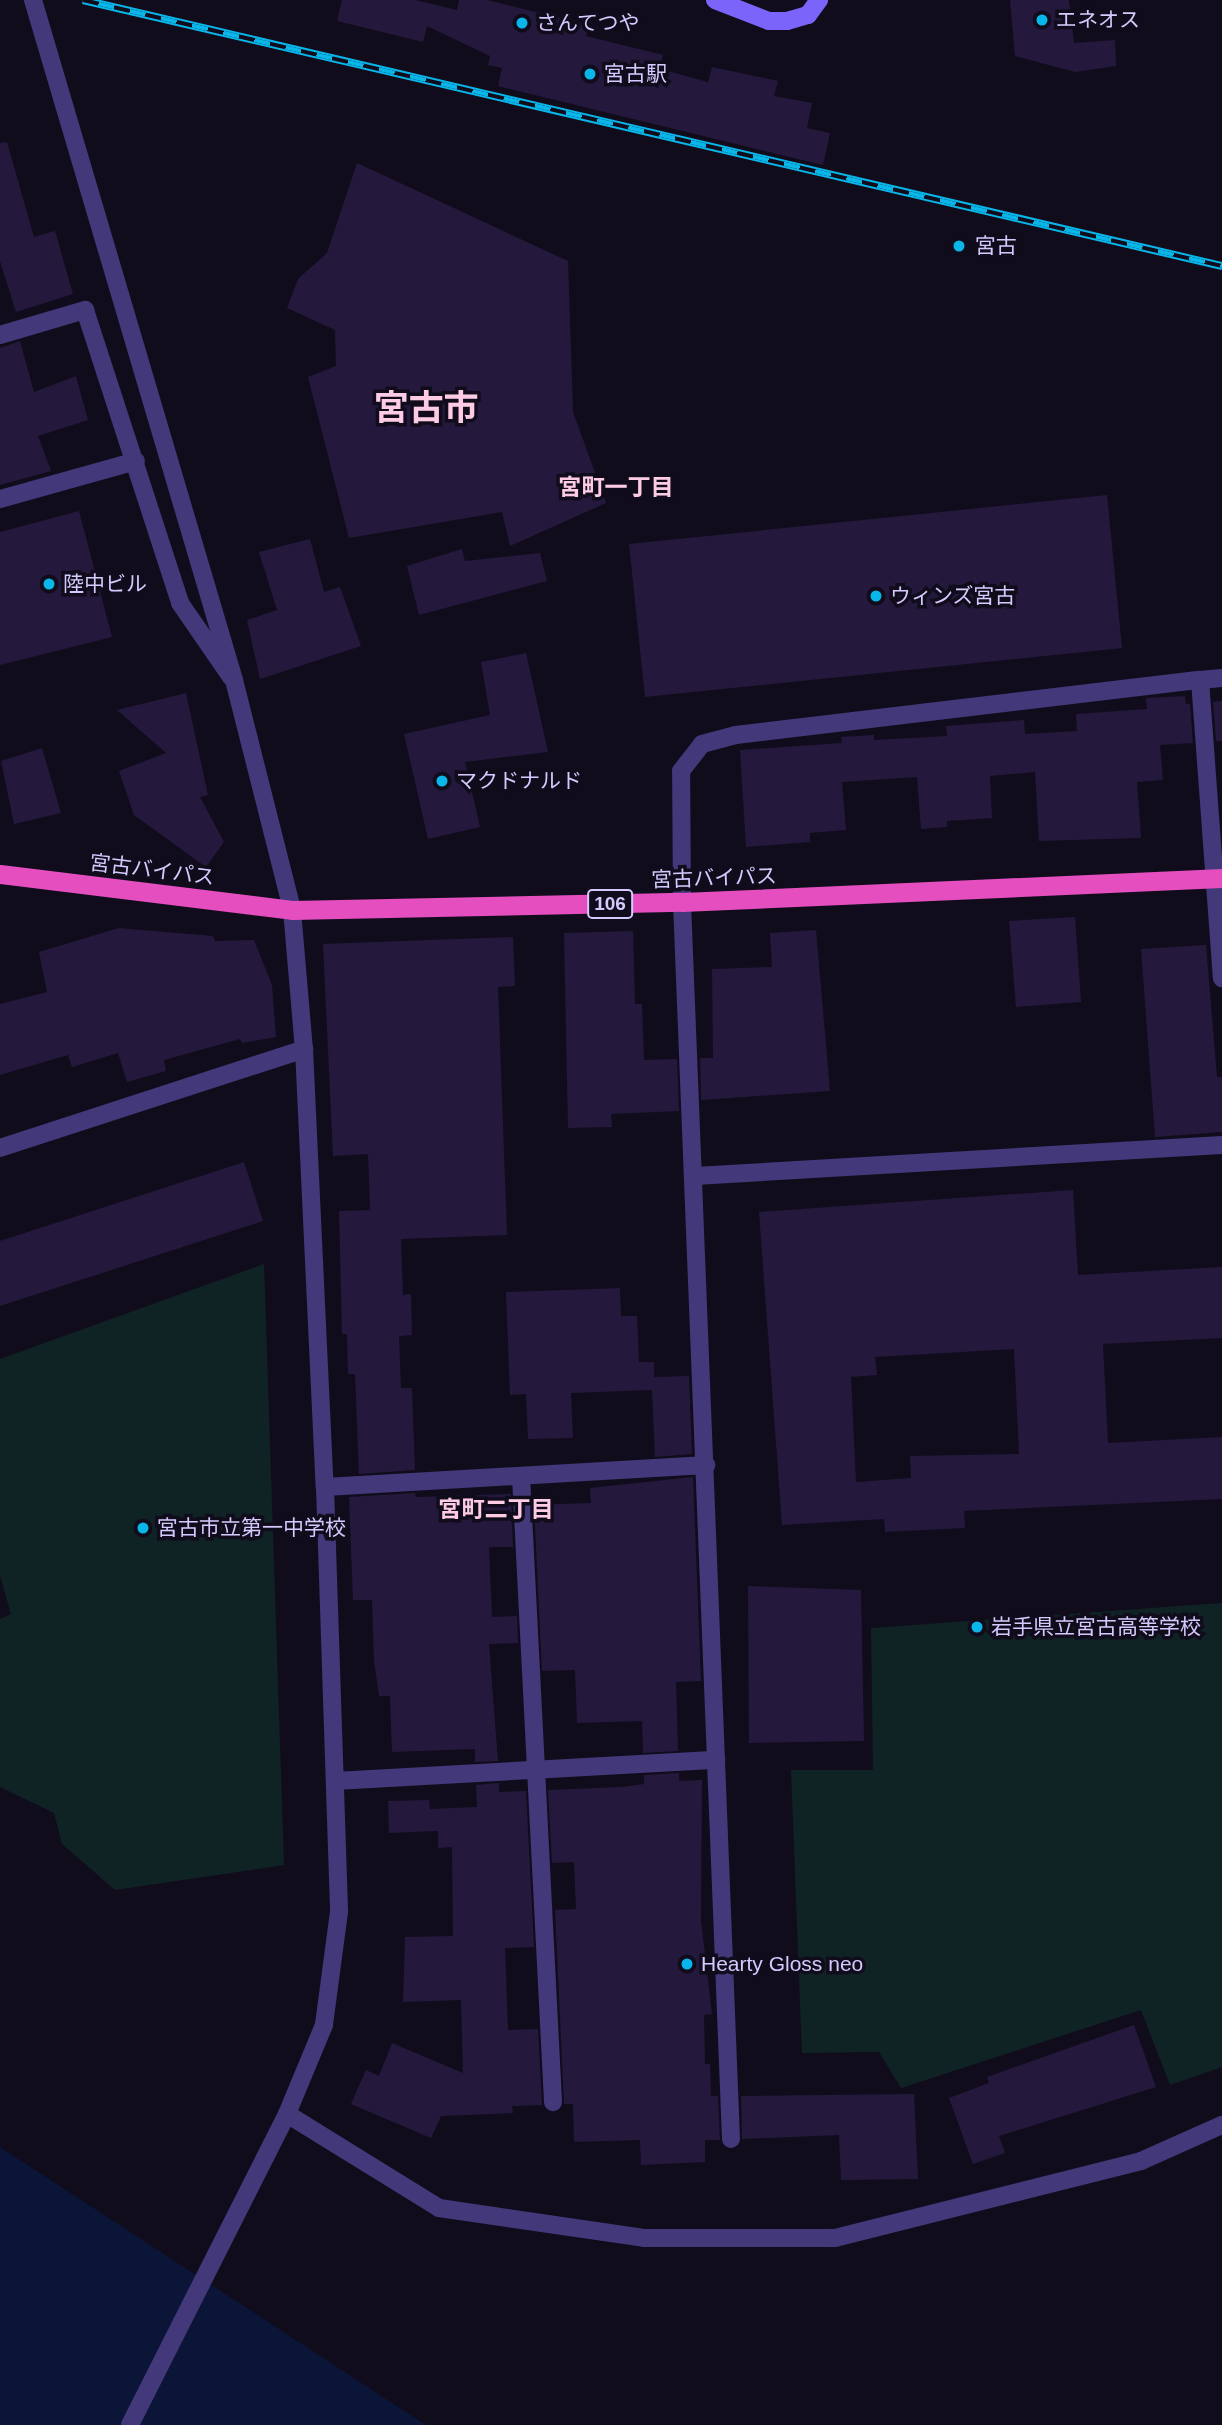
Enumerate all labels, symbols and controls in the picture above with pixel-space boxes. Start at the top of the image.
place label: エネオス [1056,7,1140,33]
place label: さんてつや [536,10,641,36]
marker: エネオス [1034,12,1050,28]
marker: さんてつや [514,15,530,31]
place label: 宮古駅 [604,61,667,87]
marker: 宮古駅 [582,66,598,82]
place label: 宮古 [975,233,1017,259]
marker: 宮古 [949,236,969,256]
district label: 宮古市 [374,387,478,429]
district label: 宮町一丁目 [559,473,673,501]
place label: 陸中ビル [63,571,147,597]
marker: 陸中ビル [41,576,57,592]
place label: ウィンズ宮古 [890,583,1016,609]
marker: ウィンズ宮古 [868,588,884,604]
place label: マクドナルド [456,768,582,794]
marker: マクドナルド [434,773,450,789]
street label: 宮古バイパス [88,850,216,890]
street label: 宮古バイパス [651,863,777,893]
road number: 106 [586,888,634,920]
district label: 宮町二丁目 [439,1495,553,1523]
place label: 宮古市立第一中学校 [157,1515,346,1541]
marker: 宮古市立第一中学校 [135,1520,151,1536]
place label: 岩手県立宮古高等学校 [991,1614,1201,1640]
marker: 岩手県立宮古高等学校 [969,1619,985,1635]
place label: Hearty Gloss neo [701,1951,863,1977]
marker: Hearty Gloss neo [679,1956,695,1972]

